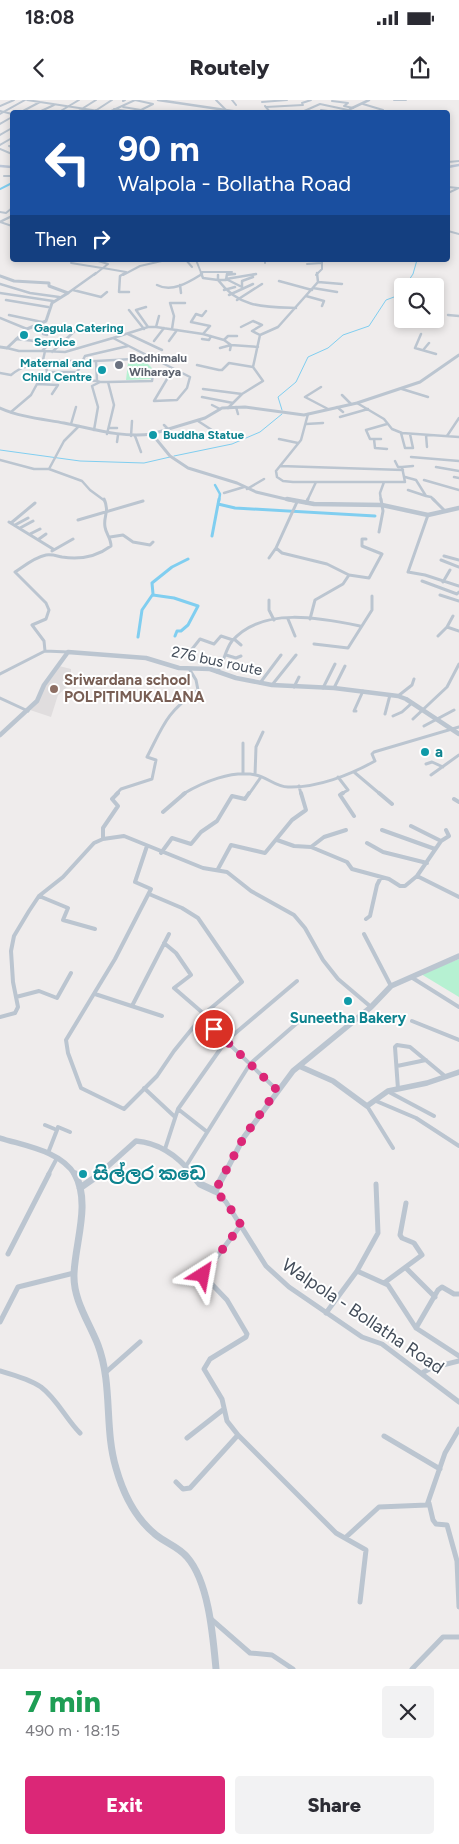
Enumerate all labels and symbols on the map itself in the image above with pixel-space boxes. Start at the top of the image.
place label: Gagula Catering Service [34,321,124,349]
marker: Gagula Catering Service [18,329,30,341]
place label: Bodhimalu Wiharaya [129,351,187,379]
place label: Maternal and Child Centre [20,356,92,384]
marker: Bodhimalu Wiharaya [113,359,125,371]
marker: Maternal and Child Centre [96,364,108,376]
place label: Buddha Statue [163,428,245,442]
marker: Buddha Statue [147,429,159,441]
street label: 276 bus route [170,643,264,679]
place label: Sriwardana school POLPITIMUKALANA [64,671,205,706]
marker: Sriwardana school POLPITIMUKALANA [48,683,60,695]
place label: a [435,743,443,761]
marker: a [419,746,431,758]
marker: Suneetha Bakery [342,995,354,1007]
pin [193,1008,235,1050]
place label: Suneetha Bakery [290,1009,407,1027]
place label: සිල්ලර කඩෙ [93,1161,206,1185]
marker: සිල්ලර කඩෙ [77,1168,89,1180]
position arrow [176,1248,228,1300]
street label: Walpola - Bollatha Road [278,1254,448,1378]

